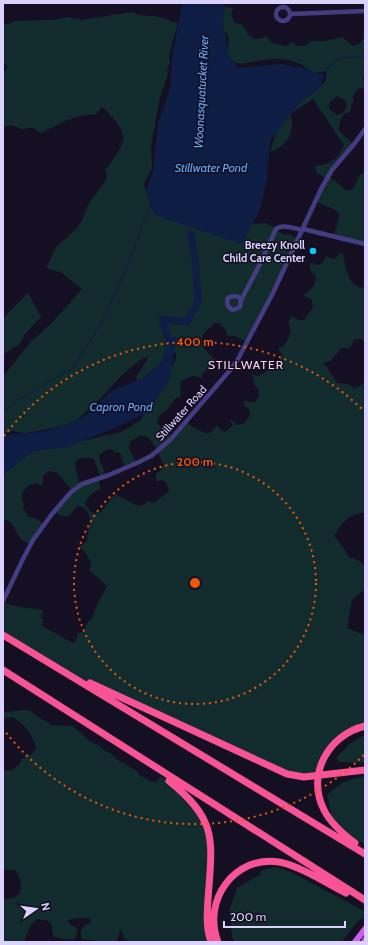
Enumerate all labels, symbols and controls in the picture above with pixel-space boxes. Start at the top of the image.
water label: Woonasquatucket River [191,34,212,149]
water label: Stillwater Pond [175,160,248,175]
place label: Breezy Knoll Child Care Center [223,238,305,265]
marker: Breezy Knoll Child Care Center [308,246,318,256]
text: 400 m [176,334,214,349]
district label: STILLWATER [208,357,284,372]
street label: Stillwater Road [152,382,210,444]
water label: Capron Pond [90,399,153,414]
text: 200 m [177,454,213,469]
centre of rings [188,576,202,590]
north arrow [16,889,56,929]
text: N [38,901,53,912]
scale bar [224,903,345,929]
text: 200 m [230,909,266,924]

